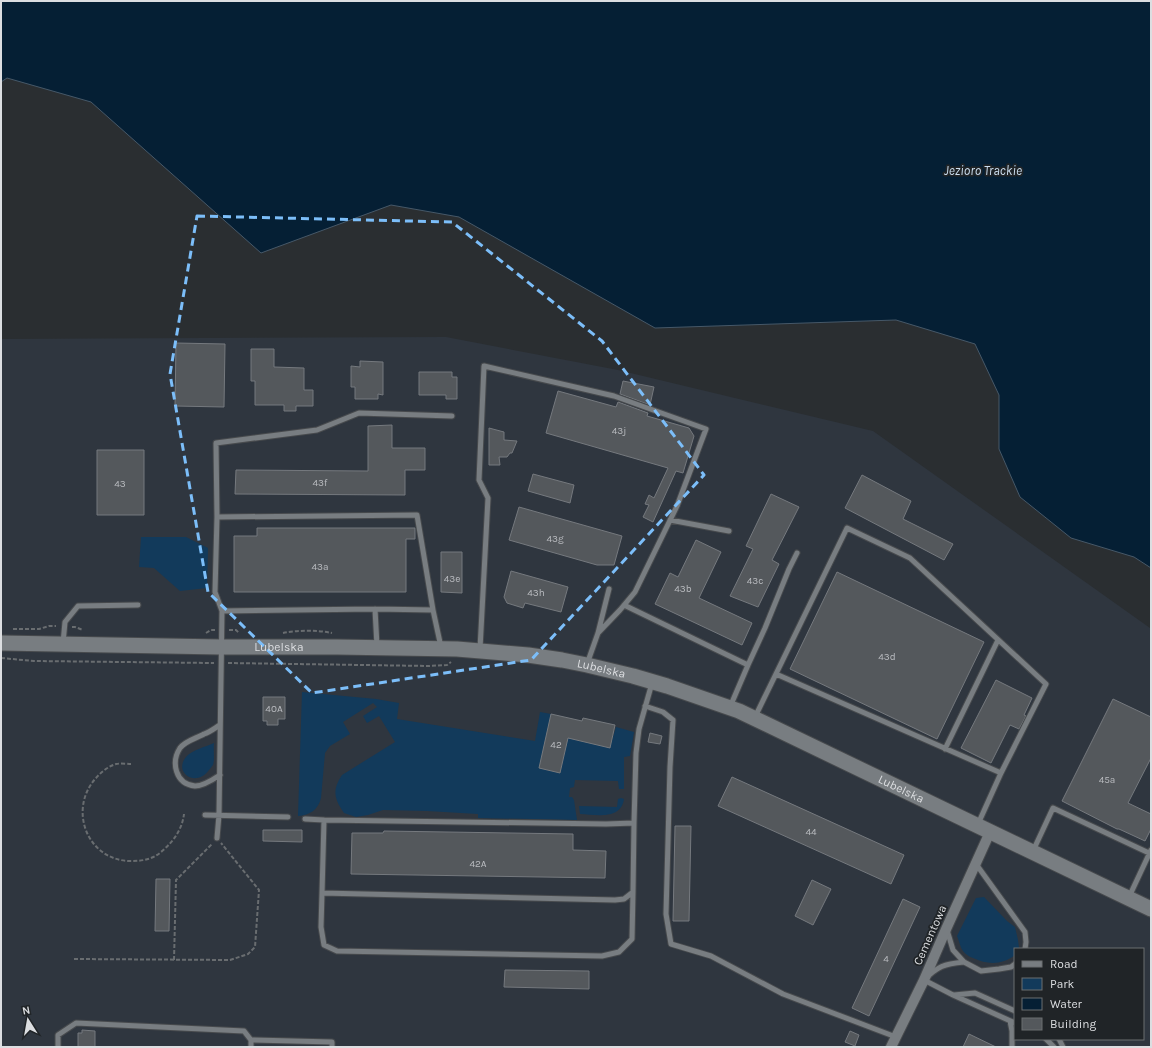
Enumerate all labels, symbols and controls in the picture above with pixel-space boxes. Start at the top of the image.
water label: Jezioro Trackie [944,163,1022,178]
house number: 43j [612,425,626,437]
house number: 43f [313,477,328,489]
house number: 43 [114,478,126,490]
house number: 43g [546,533,564,545]
house number: 43a [312,561,329,573]
house number: 43e [444,573,460,585]
house number: 43c [747,575,763,587]
house number: 43b [674,583,692,595]
house number: 43h [527,587,545,599]
street label: Lubelska [254,640,304,654]
house number: 43d [878,651,896,663]
street label: Lubelska [576,656,627,681]
house number: 40A [265,703,283,715]
house number: 42 [550,739,562,751]
street label: Lubelska [876,772,926,806]
house number: 45a [1099,774,1115,786]
house number: 44 [805,826,817,838]
house number: 42A [469,858,487,870]
street label: Cementowa [910,903,950,967]
legend [1014,948,1144,1040]
house number: 4 [883,953,889,965]
text: Road [1050,957,1078,971]
text: Park [1050,977,1075,991]
text: Water [1050,997,1083,1011]
north arrow [8,1000,48,1040]
text: N [21,1004,31,1018]
text: Building [1050,1017,1097,1031]

